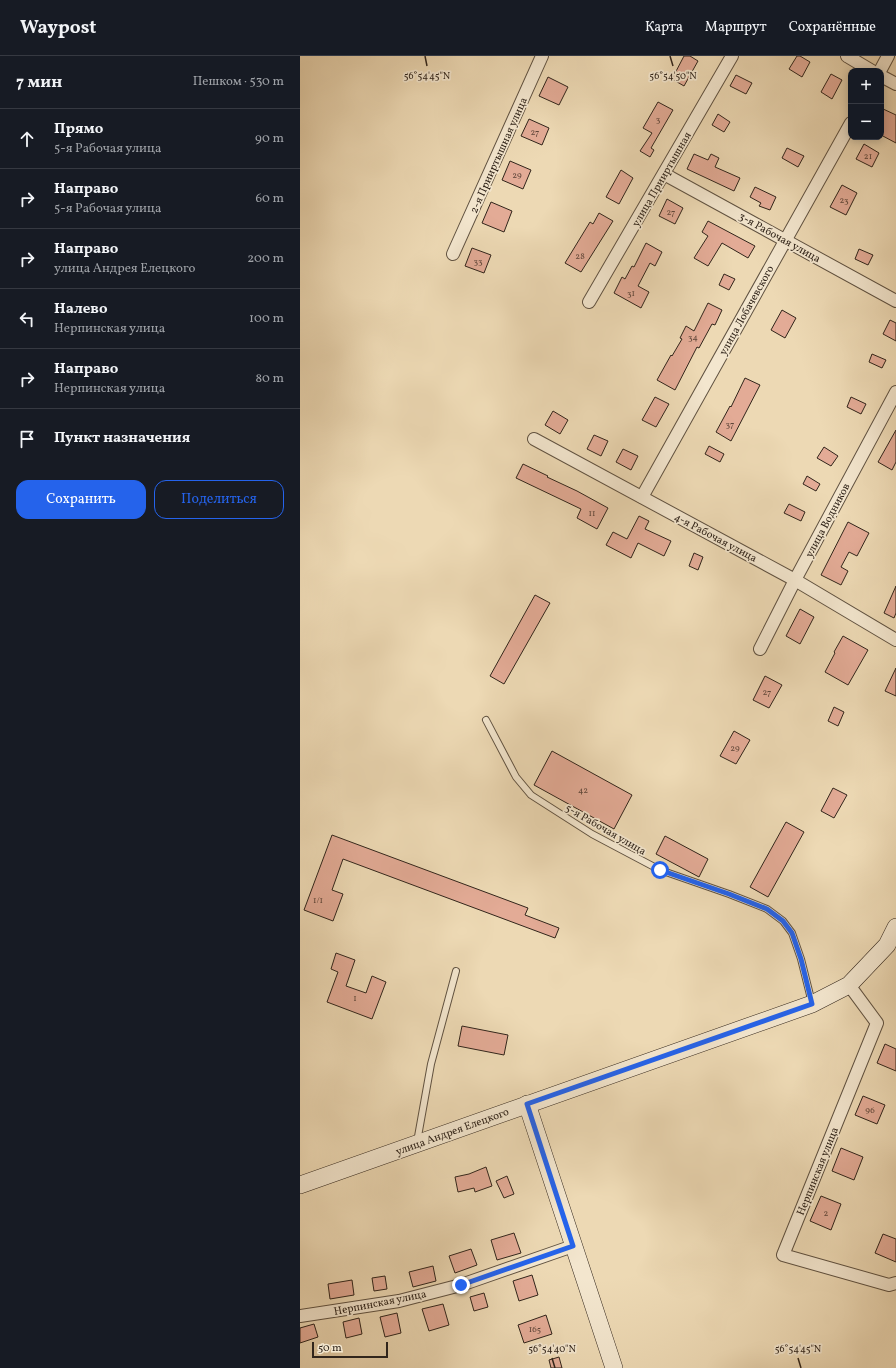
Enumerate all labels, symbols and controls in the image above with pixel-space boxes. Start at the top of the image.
text: Waypost [20,15,96,41]
text: Карта [645,18,683,37]
text: Маршрут [705,18,767,37]
text: Сохранённые [789,18,876,37]
map controls [848,68,884,140]
button: + [848,68,884,104]
text: 56°54'45"N [404,69,451,83]
text: 56°54'50"N [649,69,697,83]
text: 7 мин [16,71,62,94]
text: Пешком · 530 m [193,73,284,91]
street label: 2-я Прииртышная улица [467,95,532,216]
button: − [848,104,884,140]
house number: 3 [656,113,661,126]
text: Прямо [54,119,103,140]
house number: 27 [531,126,539,139]
icon: ahead [16,128,38,150]
street label: улица Прииртышная [629,129,696,230]
text: 90 m [255,130,284,148]
text: 5-я Рабочая улица [54,140,162,158]
house number: 21 [864,150,872,163]
house number: 29 [512,169,522,182]
text: Направо [54,179,118,200]
icon: right [16,188,38,210]
text: 60 m [256,190,284,208]
house number: 23 [839,194,849,207]
text: 5-я Рабочая улица [54,200,162,218]
house number: 27 [667,206,675,219]
street label: 3-я Рабочая улица [736,210,823,267]
text: Направо [54,239,118,260]
icon: right [16,248,38,270]
text: 200 m [247,250,284,268]
house number: 28 [575,250,585,263]
house number: 33 [473,255,483,268]
text: улица Андрея Елецкого [54,260,195,278]
street label: улица Лобачевского [716,263,778,358]
house number: 31 [627,287,635,300]
text: Налево [54,299,108,320]
icon: left [16,308,38,330]
text: 100 m [249,310,284,328]
text: Нерпинская улица [54,320,165,338]
house number: 34 [688,331,698,344]
text: Направо [54,359,118,380]
icon: right [16,368,38,390]
text: 80 m [255,370,284,388]
text: Нерпинская улица [54,380,165,398]
house number: 37 [726,418,734,431]
icon: arrive [16,428,38,450]
text: Пункт назначения [54,428,190,449]
button: Сохранить [16,480,146,519]
button: Поделиться [154,480,284,519]
street label: улица Водников [802,480,854,561]
house number: 11 [589,507,595,520]
street label: 4-я Рабочая улица [671,510,760,567]
house number: 27 [763,686,771,699]
house number: 29 [730,742,740,755]
house number: 42 [578,784,588,797]
street label: 5-я Рабочая улица [562,801,649,860]
route start [651,861,669,879]
house number: 1/1 [313,894,323,907]
house number: 1 [353,992,357,1005]
house number: 96 [865,1104,875,1117]
street label: улица Андрея Елецкого [394,1105,511,1160]
street label: Нерпинская улица [794,1125,843,1218]
house number: 2 [824,1207,829,1220]
route end [452,1276,470,1294]
street label: Нерпинская улица [333,1287,428,1320]
house number: 165 [529,1323,541,1336]
scale bar [312,1340,388,1359]
text: 50 m [318,1341,342,1356]
text: 56°54'40"N [528,1342,576,1356]
text: 56°54'45"N [775,1342,822,1356]

